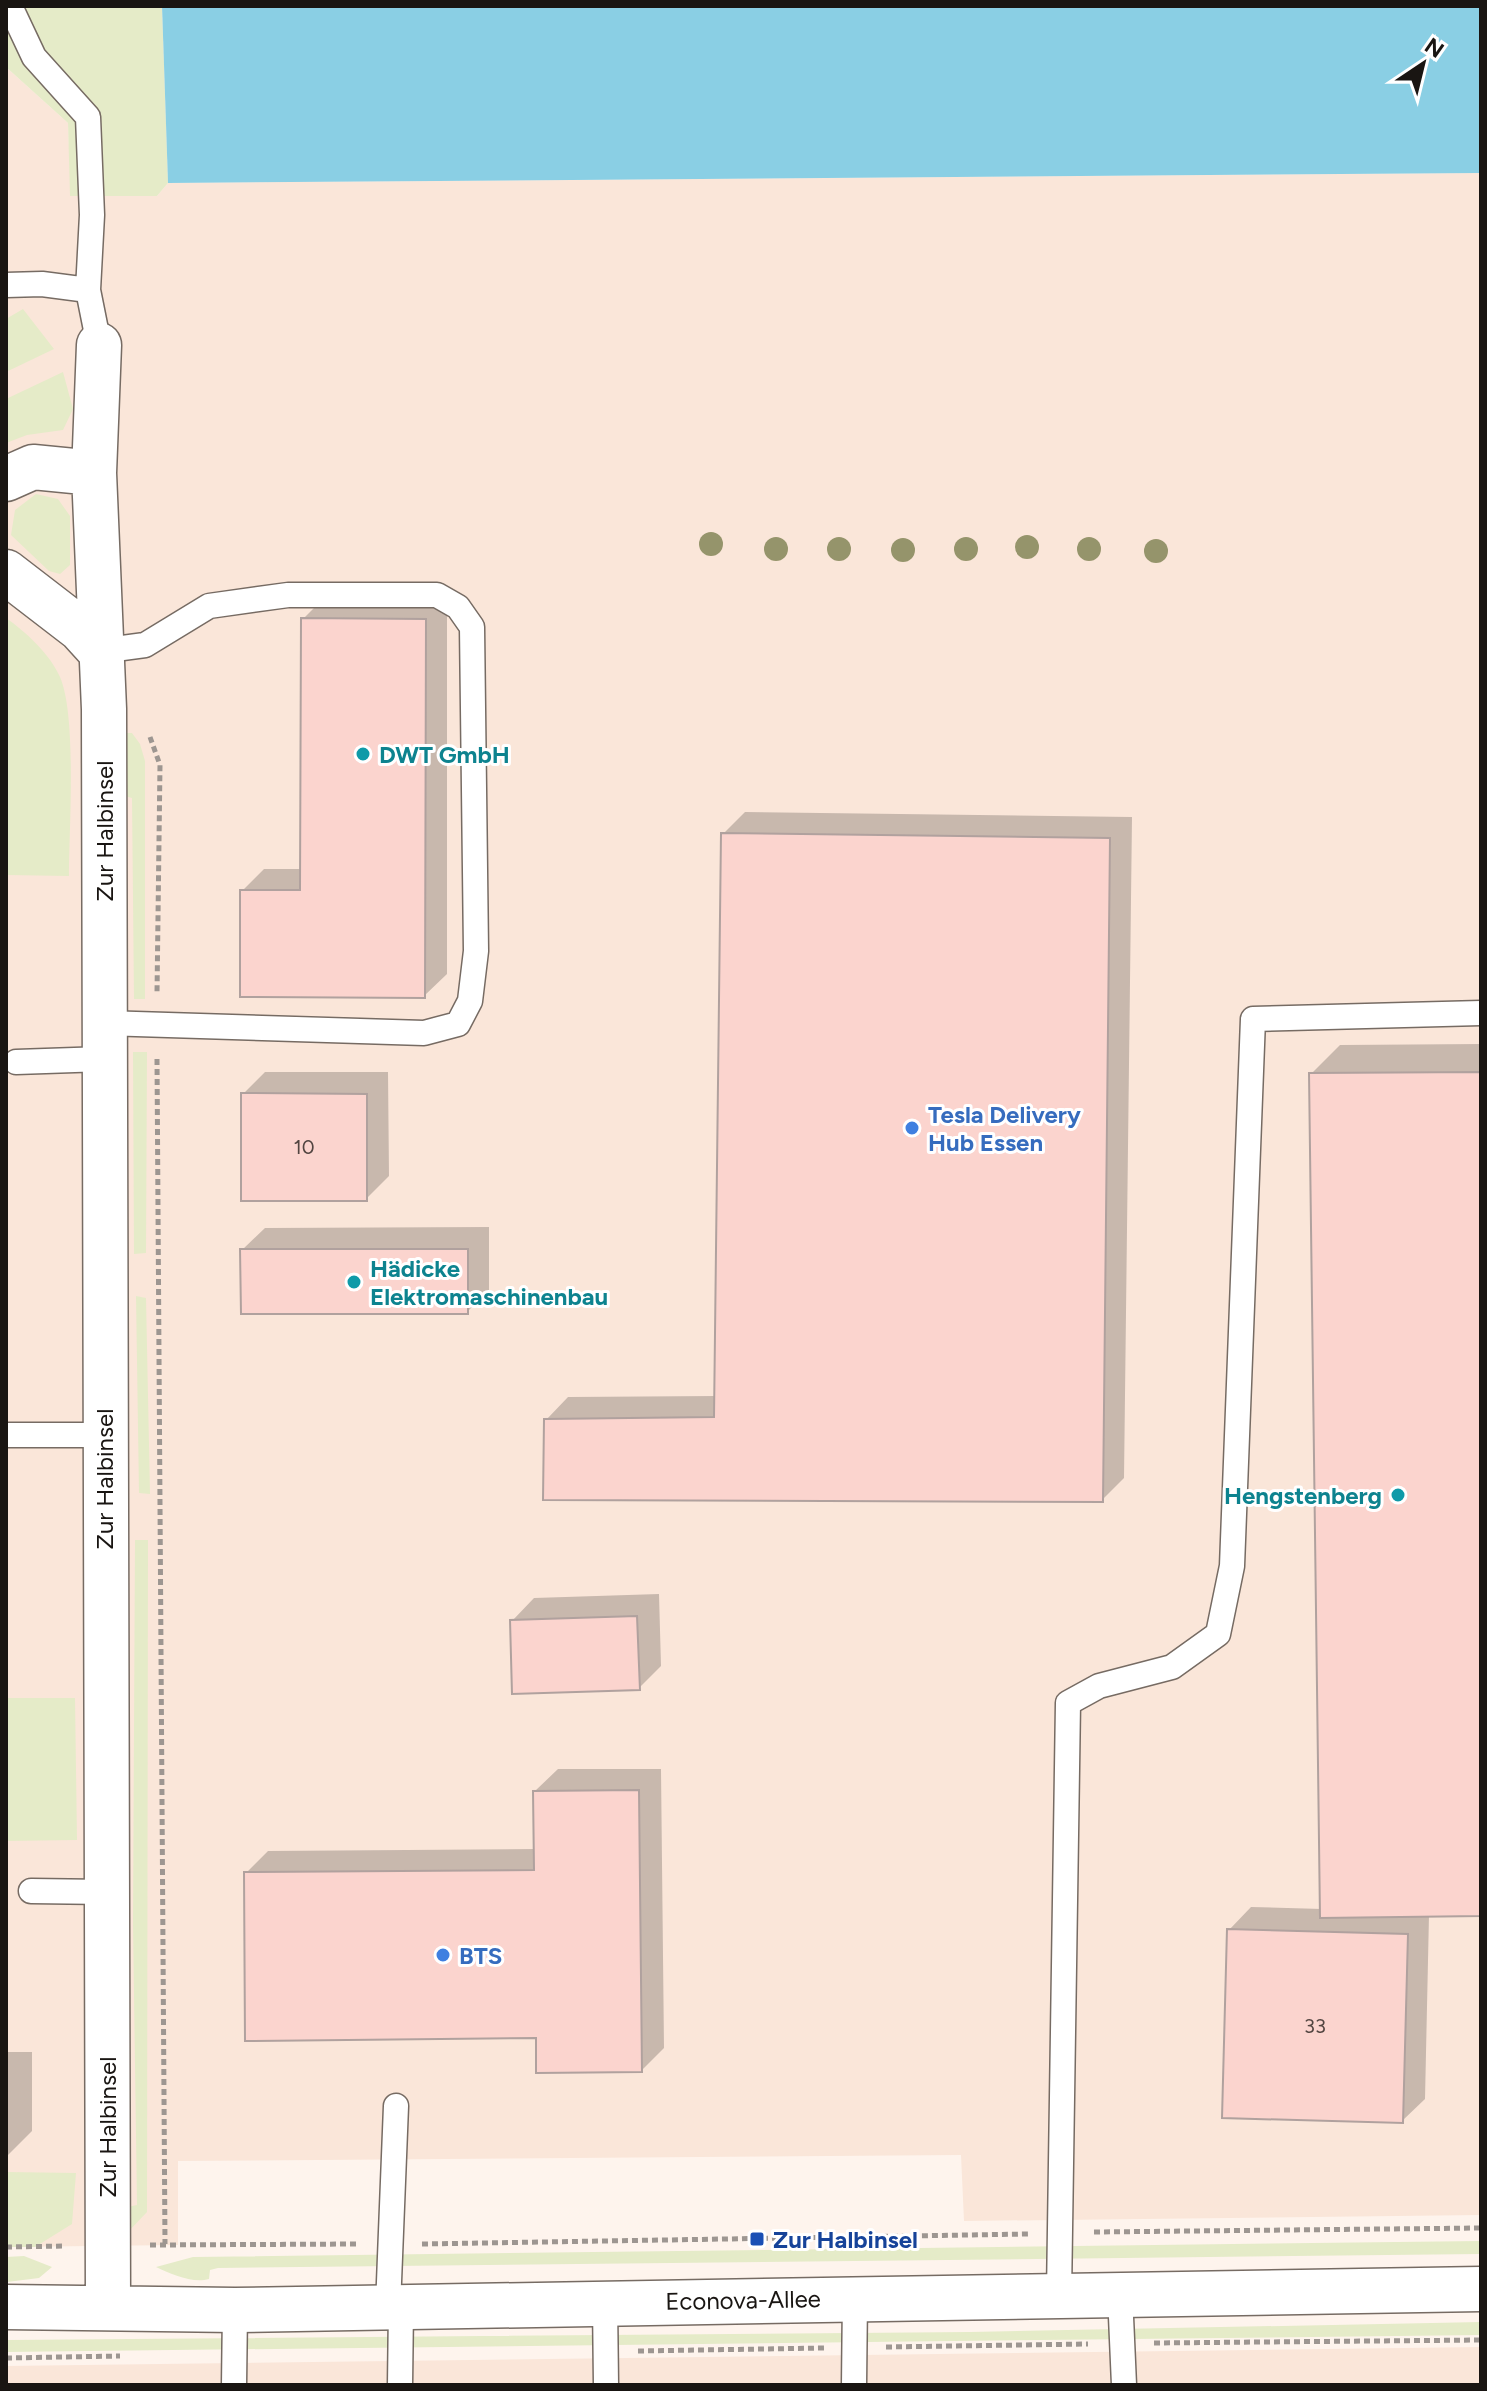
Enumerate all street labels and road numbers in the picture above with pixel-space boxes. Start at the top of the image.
street label: Zur Halbinsel [90,761,119,901]
street label: Zur Halbinsel [90,1409,119,1549]
street label: Zur Halbinsel [93,2057,122,2197]
street label: Econova-Allee [665,2284,821,2316]

